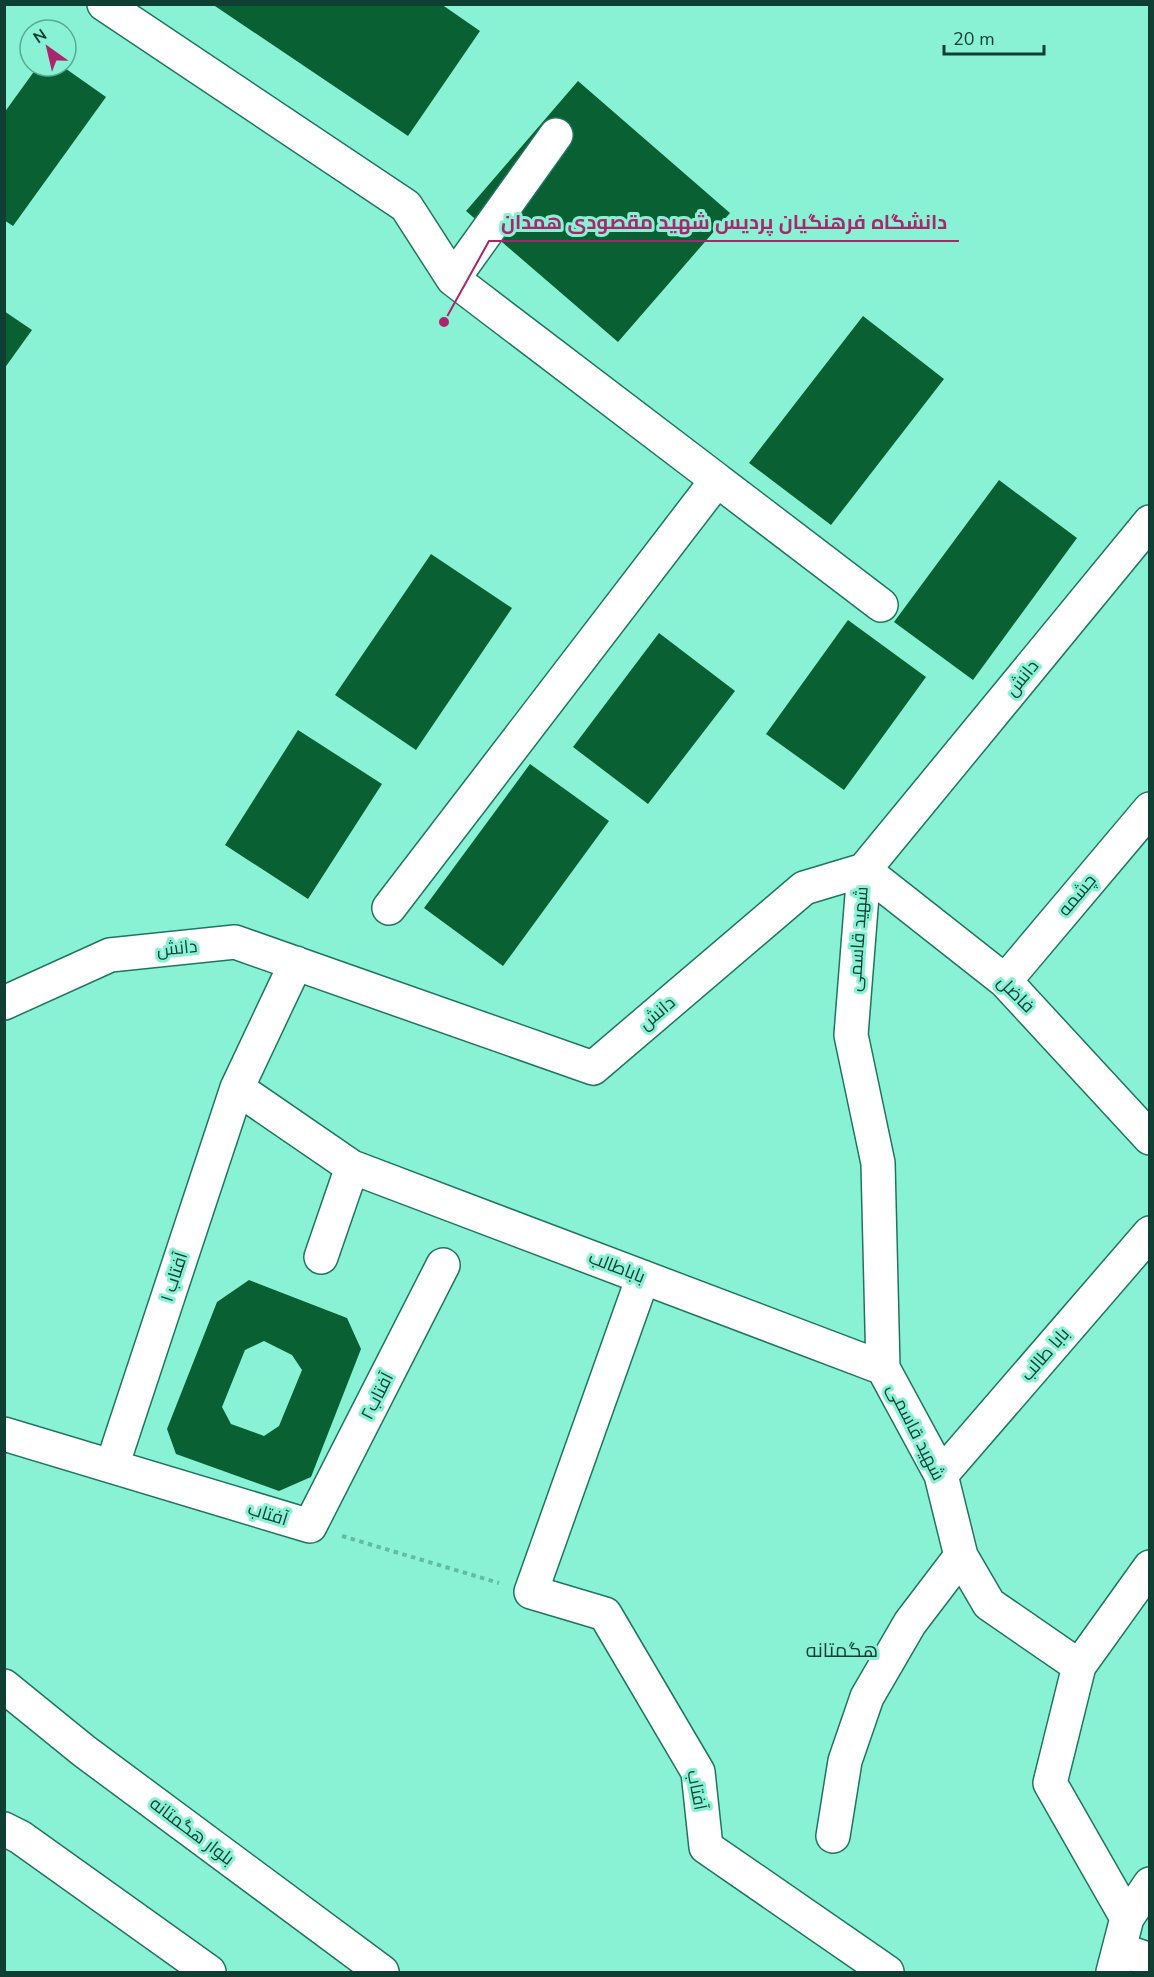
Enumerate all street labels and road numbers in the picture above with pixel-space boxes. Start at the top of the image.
street label: دانش [1000,655,1044,701]
street label: چشمه [1052,869,1102,921]
street label: شهید قاسمی [842,886,874,992]
street label: دانش [155,934,199,962]
street label: فاضل [992,970,1040,1018]
street label: دانش [634,991,680,1035]
street label: باباطالب [585,1245,649,1289]
street label: آفتاب ۱ [155,1249,193,1305]
street label: بابا طالب [1015,1322,1075,1386]
street label: آفتاب۲ [355,1368,399,1424]
street label: شهید قاسمی [881,1380,951,1484]
street label: آفتاب [245,1497,291,1531]
street label: آفتاب [681,1768,713,1812]
street label: بلوار هگمتانه [145,1791,239,1871]

